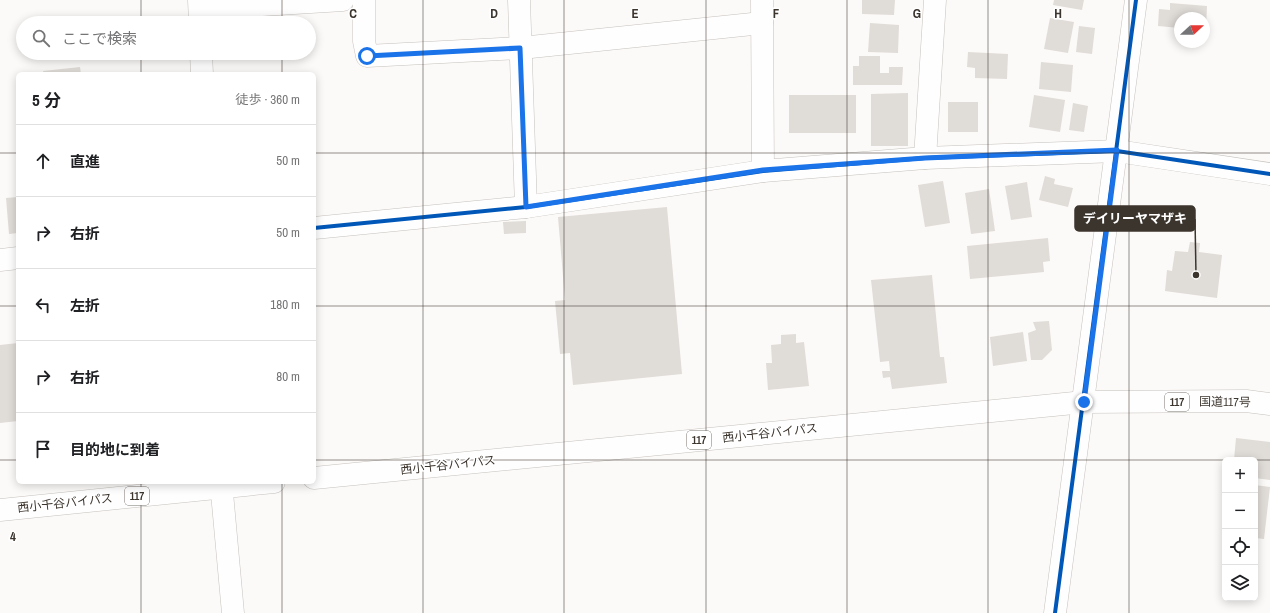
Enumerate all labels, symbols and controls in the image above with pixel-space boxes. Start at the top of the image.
text: C [349,5,357,22]
text: D [490,5,498,22]
text: E [631,5,639,22]
text: F [773,5,780,22]
text: G [913,5,921,22]
text: H [1054,5,1062,22]
north arrow [1174,12,1210,48]
search box [16,16,316,60]
icon: search [30,27,52,49]
text: ここで検索 [62,28,137,49]
route start [358,47,376,65]
text: 5 分 [32,88,61,111]
text: 徒歩 · 360 m [235,91,300,108]
icon: ahead [32,150,54,172]
text: 直進 [70,151,100,172]
text: 50 m [276,152,300,169]
callout: デイリーヤマザキ [1075,206,1195,231]
text: デイリーヤマザキ [1083,210,1187,227]
icon: right [32,222,54,244]
text: 右折 [70,223,100,244]
text: 50 m [276,224,300,241]
icon: left [32,294,54,316]
text: 左折 [70,295,100,316]
text: 180 m [270,296,300,313]
icon: right [32,366,54,388]
text: 右折 [70,367,100,388]
text: 80 m [276,368,300,385]
route end [1075,393,1093,411]
road number: 117 [1165,393,1189,411]
street label: 国道117号 [1199,394,1251,410]
street label: 西小千谷バイパス [722,420,818,446]
road number: 117 [687,431,711,449]
icon: arrive [32,438,54,460]
text: 目的地に到着 [70,439,160,460]
street label: 西小千谷バイパス [400,452,496,478]
map controls [1222,457,1258,601]
button: + [1222,457,1258,493]
road number: 117 [125,487,149,505]
street label: 西小千谷バイパス [17,490,113,516]
button: − [1222,493,1258,529]
text: 4 [10,528,16,545]
button: locate [1222,529,1258,565]
button: layers [1222,565,1258,601]

